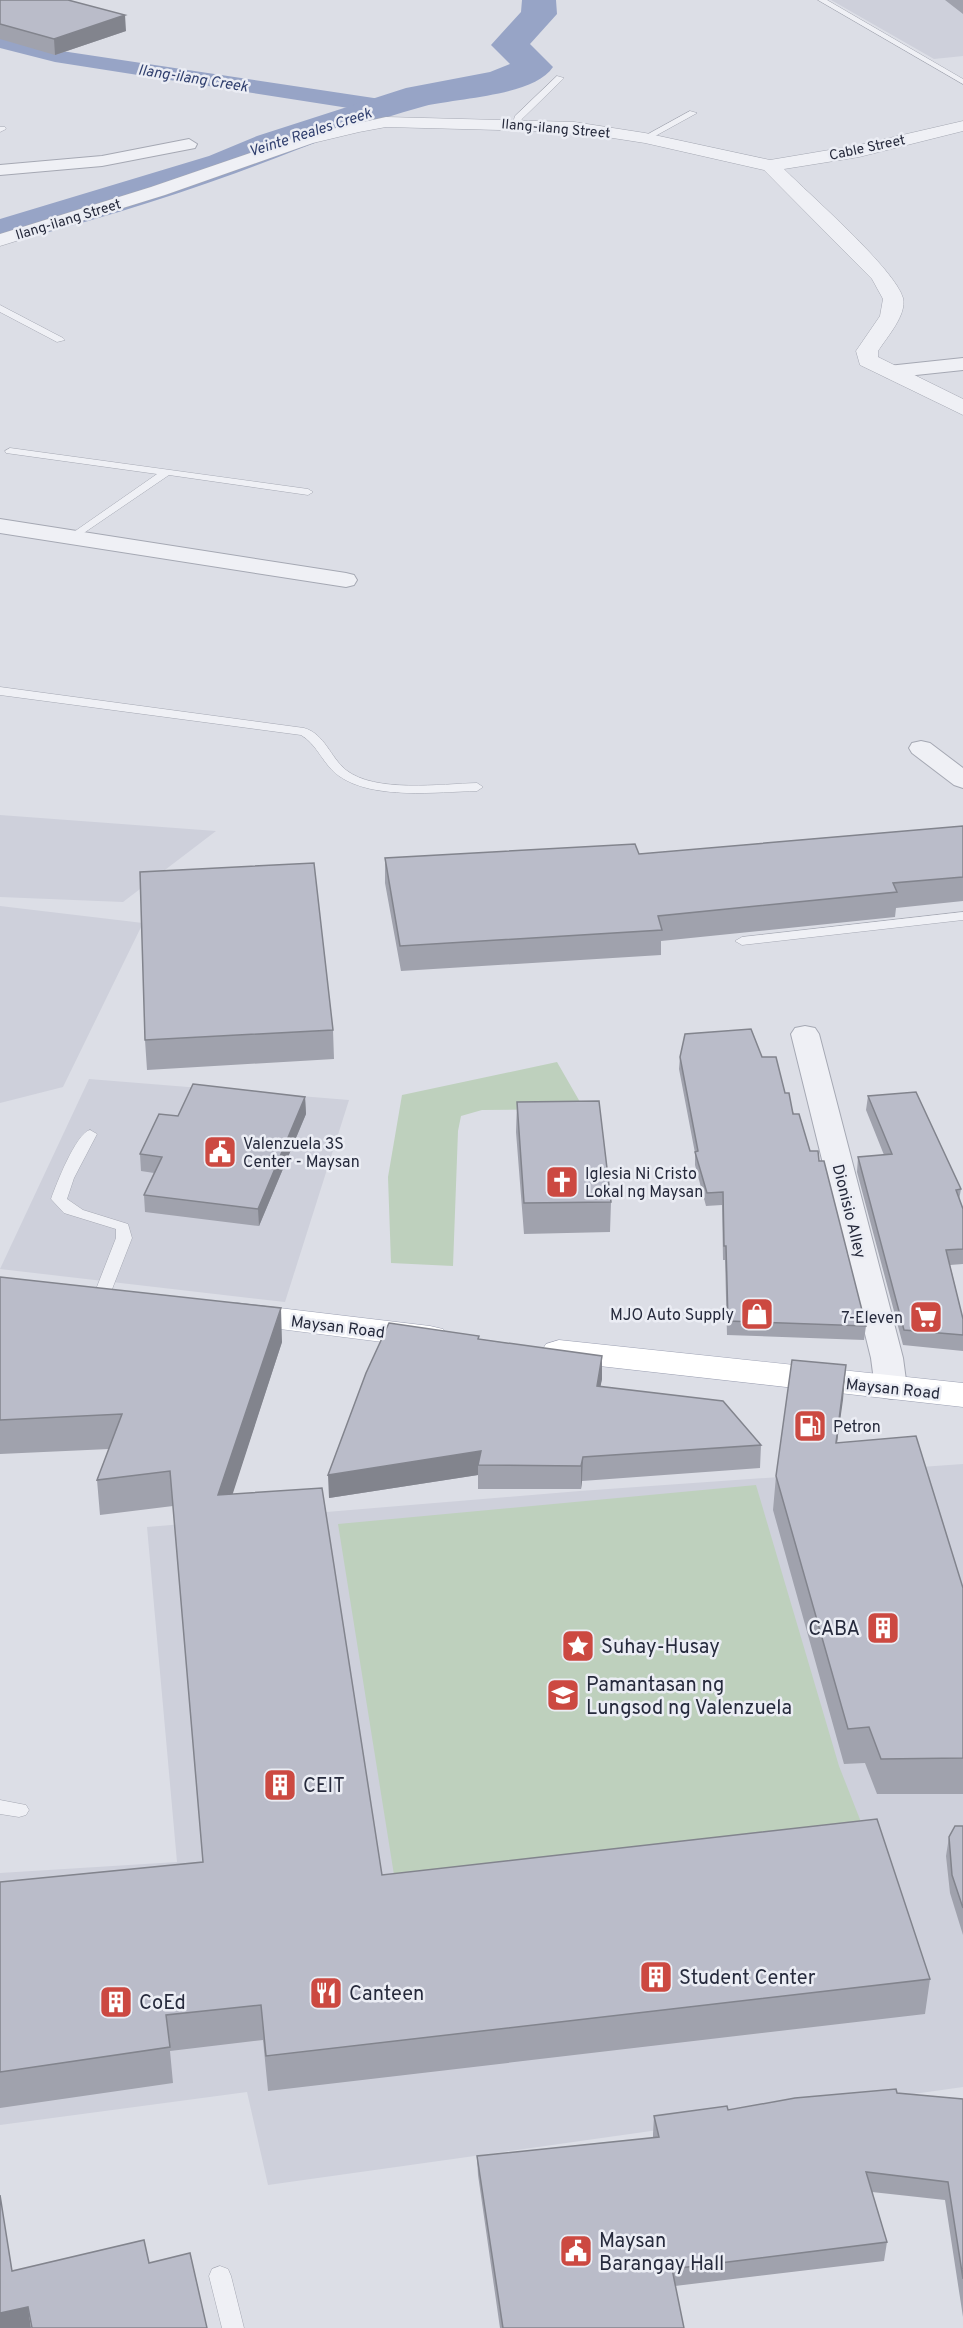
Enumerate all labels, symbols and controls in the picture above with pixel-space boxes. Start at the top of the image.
water label: Ilang-ilang Creek [137,61,249,98]
water label: Veinte Reales Creek [247,105,375,162]
street label: Ilang-ilang Street [501,116,611,143]
street label: Cable Street [828,132,907,165]
street label: Ilang-ilang Street [14,196,123,245]
public building icon: Valenzuela 3S Center - Maysan [202,1134,238,1170]
place label: Valenzuela 3S Center - Maysan [243,1135,360,1173]
street label: Dionisio Alley [827,1162,869,1261]
church icon: Iglesia Ni Cristo Lokal ng Maysan [544,1164,580,1200]
place label: Iglesia Ni Cristo Lokal ng Maysan [585,1165,703,1203]
shop icon: MJO Auto Supply [739,1296,775,1332]
supermarket icon: 7-Eleven [908,1299,944,1335]
place label: MJO Auto Supply [610,1306,734,1326]
place label: 7-Eleven [841,1309,903,1329]
street label: Maysan Road [290,1312,386,1344]
street label: Maysan Road [845,1375,941,1405]
fuel station icon: Petron [792,1408,828,1444]
place label: Petron [833,1418,881,1438]
building icon: CABA [865,1610,901,1646]
place label: CABA [808,1617,860,1643]
place icon: Suhay-Husay [560,1628,596,1664]
place label: Suhay-Husay [601,1635,720,1661]
place label: Pamantasan ng Lungsod ng Valenzuela [586,1673,792,1722]
school or university icon: Pamantasan ng Lungsod ng Valenzuela [545,1677,581,1713]
building icon: CEIT [262,1767,298,1803]
place label: CEIT [303,1774,345,1800]
building icon: Student Center [638,1959,674,1995]
place label: Student Center [679,1966,816,1992]
restaurant icon: Canteen [308,1975,344,2011]
place label: Canteen [349,1982,424,2008]
building icon: CoEd [98,1984,134,2020]
place label: CoEd [139,1991,186,2017]
place label: Maysan Barangay Hall [599,2229,724,2278]
public building icon: Maysan Barangay Hall [558,2233,594,2269]

